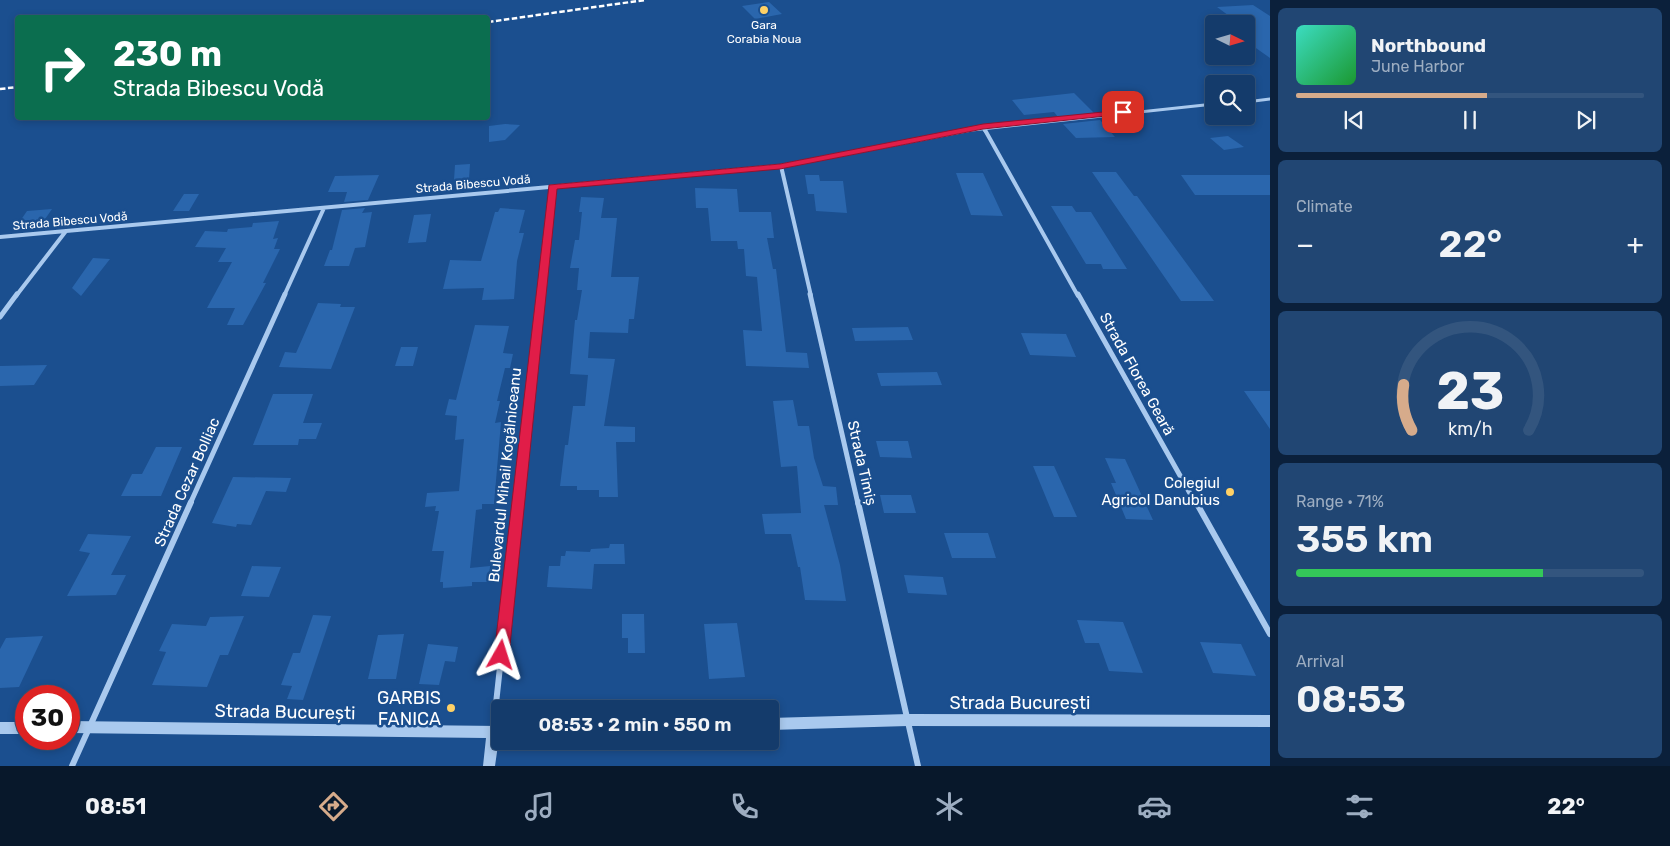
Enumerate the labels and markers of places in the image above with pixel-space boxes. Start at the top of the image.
marker: Gara Corabia Noua [758,4,770,16]
place label: Gara Corabia Noua [727,18,801,46]
pin [1102,91,1144,133]
place label: Colegiul Agricol Danubius [1102,474,1220,509]
marker: Colegiul Agricol Danubius [1224,486,1236,498]
place label: GARBIS FANICA [377,687,441,730]
marker: GARBIS FANICA [445,702,457,714]

